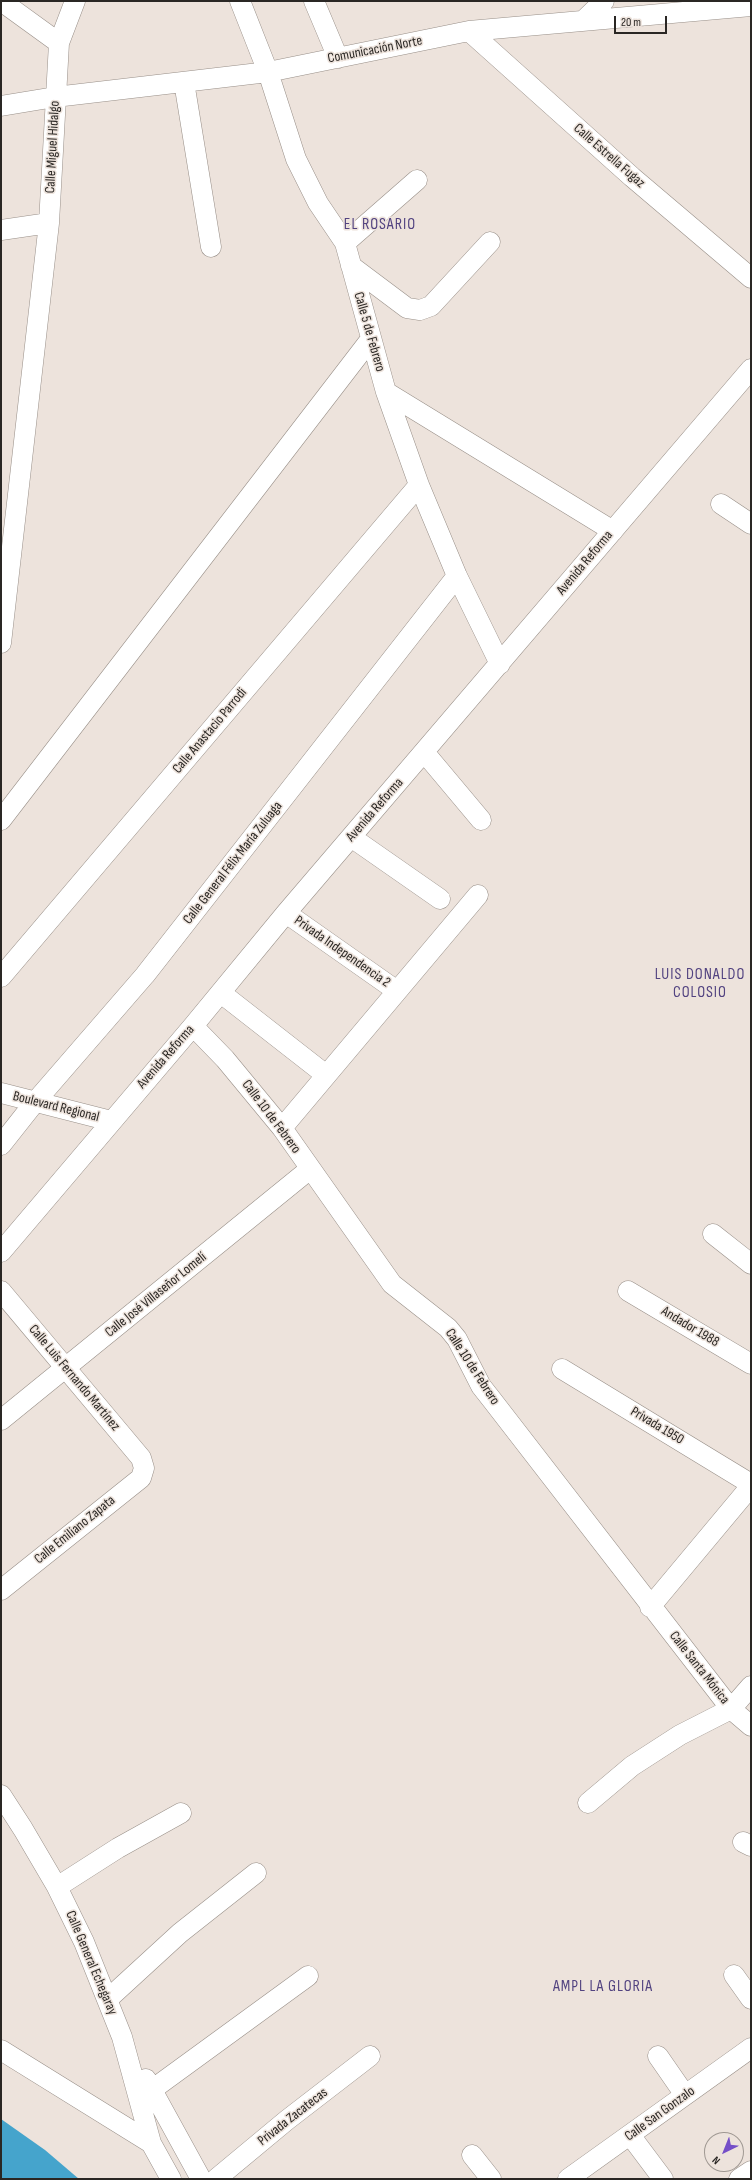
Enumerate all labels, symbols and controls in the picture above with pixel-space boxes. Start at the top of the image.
scale bar [616,8,669,34]
text: 20 m [621,15,641,30]
street label: Comunicación Norte [326,33,424,67]
street label: Calle Miguel Hidalgo [42,100,64,194]
street label: Calle Estrella Fugaz [570,120,648,192]
district label: EL ROSARIO [344,215,416,235]
street label: Calle 5 de Febrero [350,290,388,374]
street label: Avenida Reforma [553,527,617,599]
street label: Calle Anastacio Parrodi [169,685,251,777]
street label: Avenida Reforma [343,775,407,845]
street label: Calle General Félix María Zuluaga [180,798,286,928]
street label: Privada Independencia 2 [291,913,393,991]
district label: LUIS DONALDO COLOSIO [655,965,745,1003]
street label: Avenida Reforma [134,1022,198,1092]
street label: Calle 10 de Febrero [238,1077,304,1157]
street label: Boulevard Regional [11,1088,101,1126]
street label: Calle José Villaseñor Lomelí [102,1249,210,1341]
street label: Andador 1988 [658,1303,722,1351]
street label: Calle Luis Fernando Martínez [25,1322,123,1434]
street label: Calle 10 de Febrero [441,1326,503,1408]
street label: Privada 1950 [627,1403,687,1449]
street label: Calle Emiliano Zapata [31,1492,119,1568]
street label: Calle Santa Mónica [665,1628,733,1708]
street label: Calle General Echegaray [61,1908,121,2018]
district label: AMPL LA GLORIA [553,1977,653,1997]
street label: Calle San Gonzalo [622,2083,698,2145]
street label: Privada Zacatecas [255,2085,331,2149]
north arrow [704,2132,744,2172]
text: N [710,2154,723,2167]

